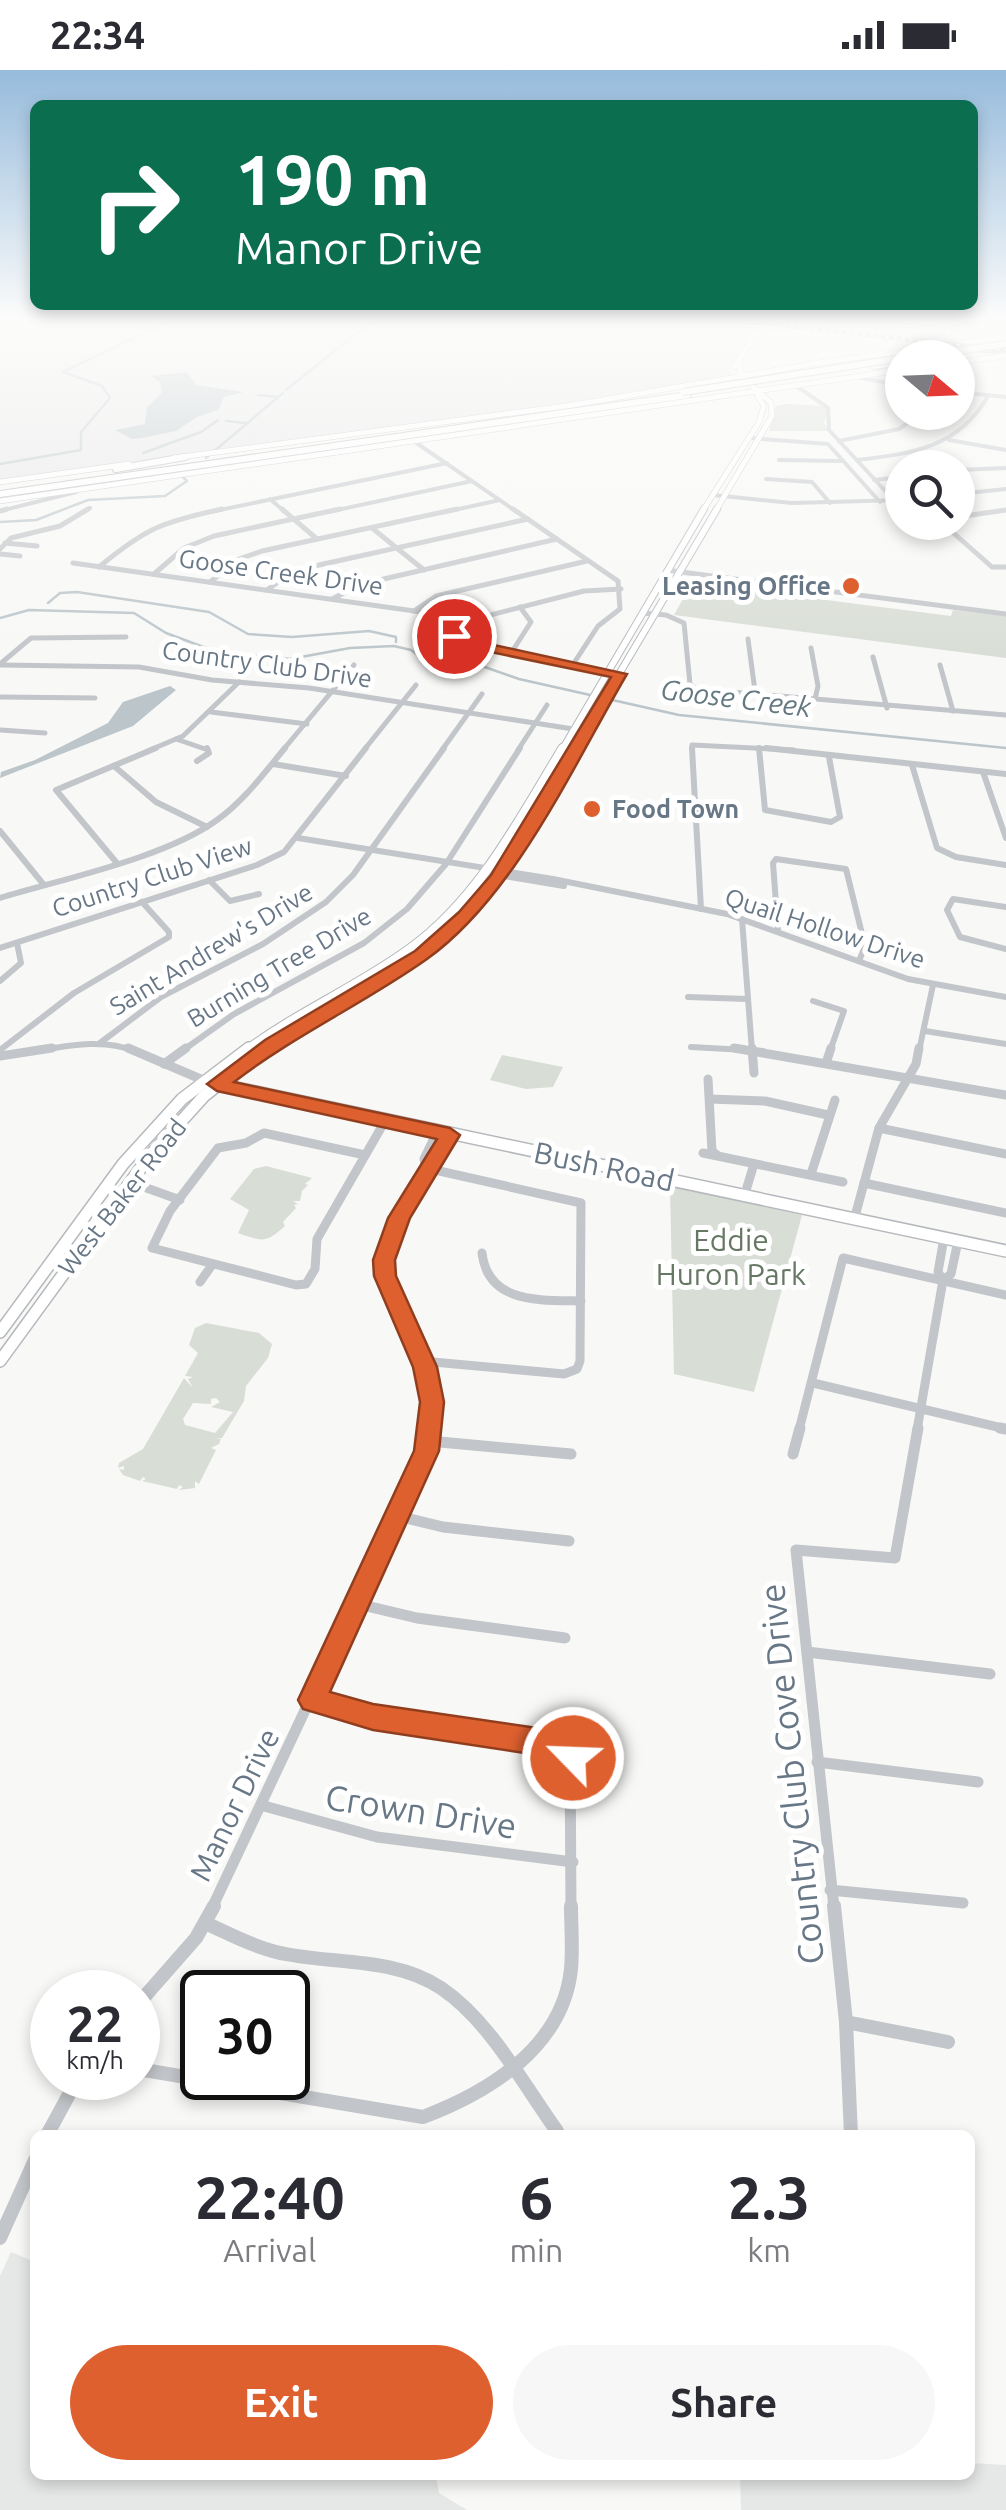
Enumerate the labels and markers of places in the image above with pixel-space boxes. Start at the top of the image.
place label: Leasing Office [662,572,831,600]
marker: Leasing Office [840,575,862,597]
pin [412,594,497,679]
place label: Food Town [612,795,739,823]
marker: Food Town [581,798,603,820]

